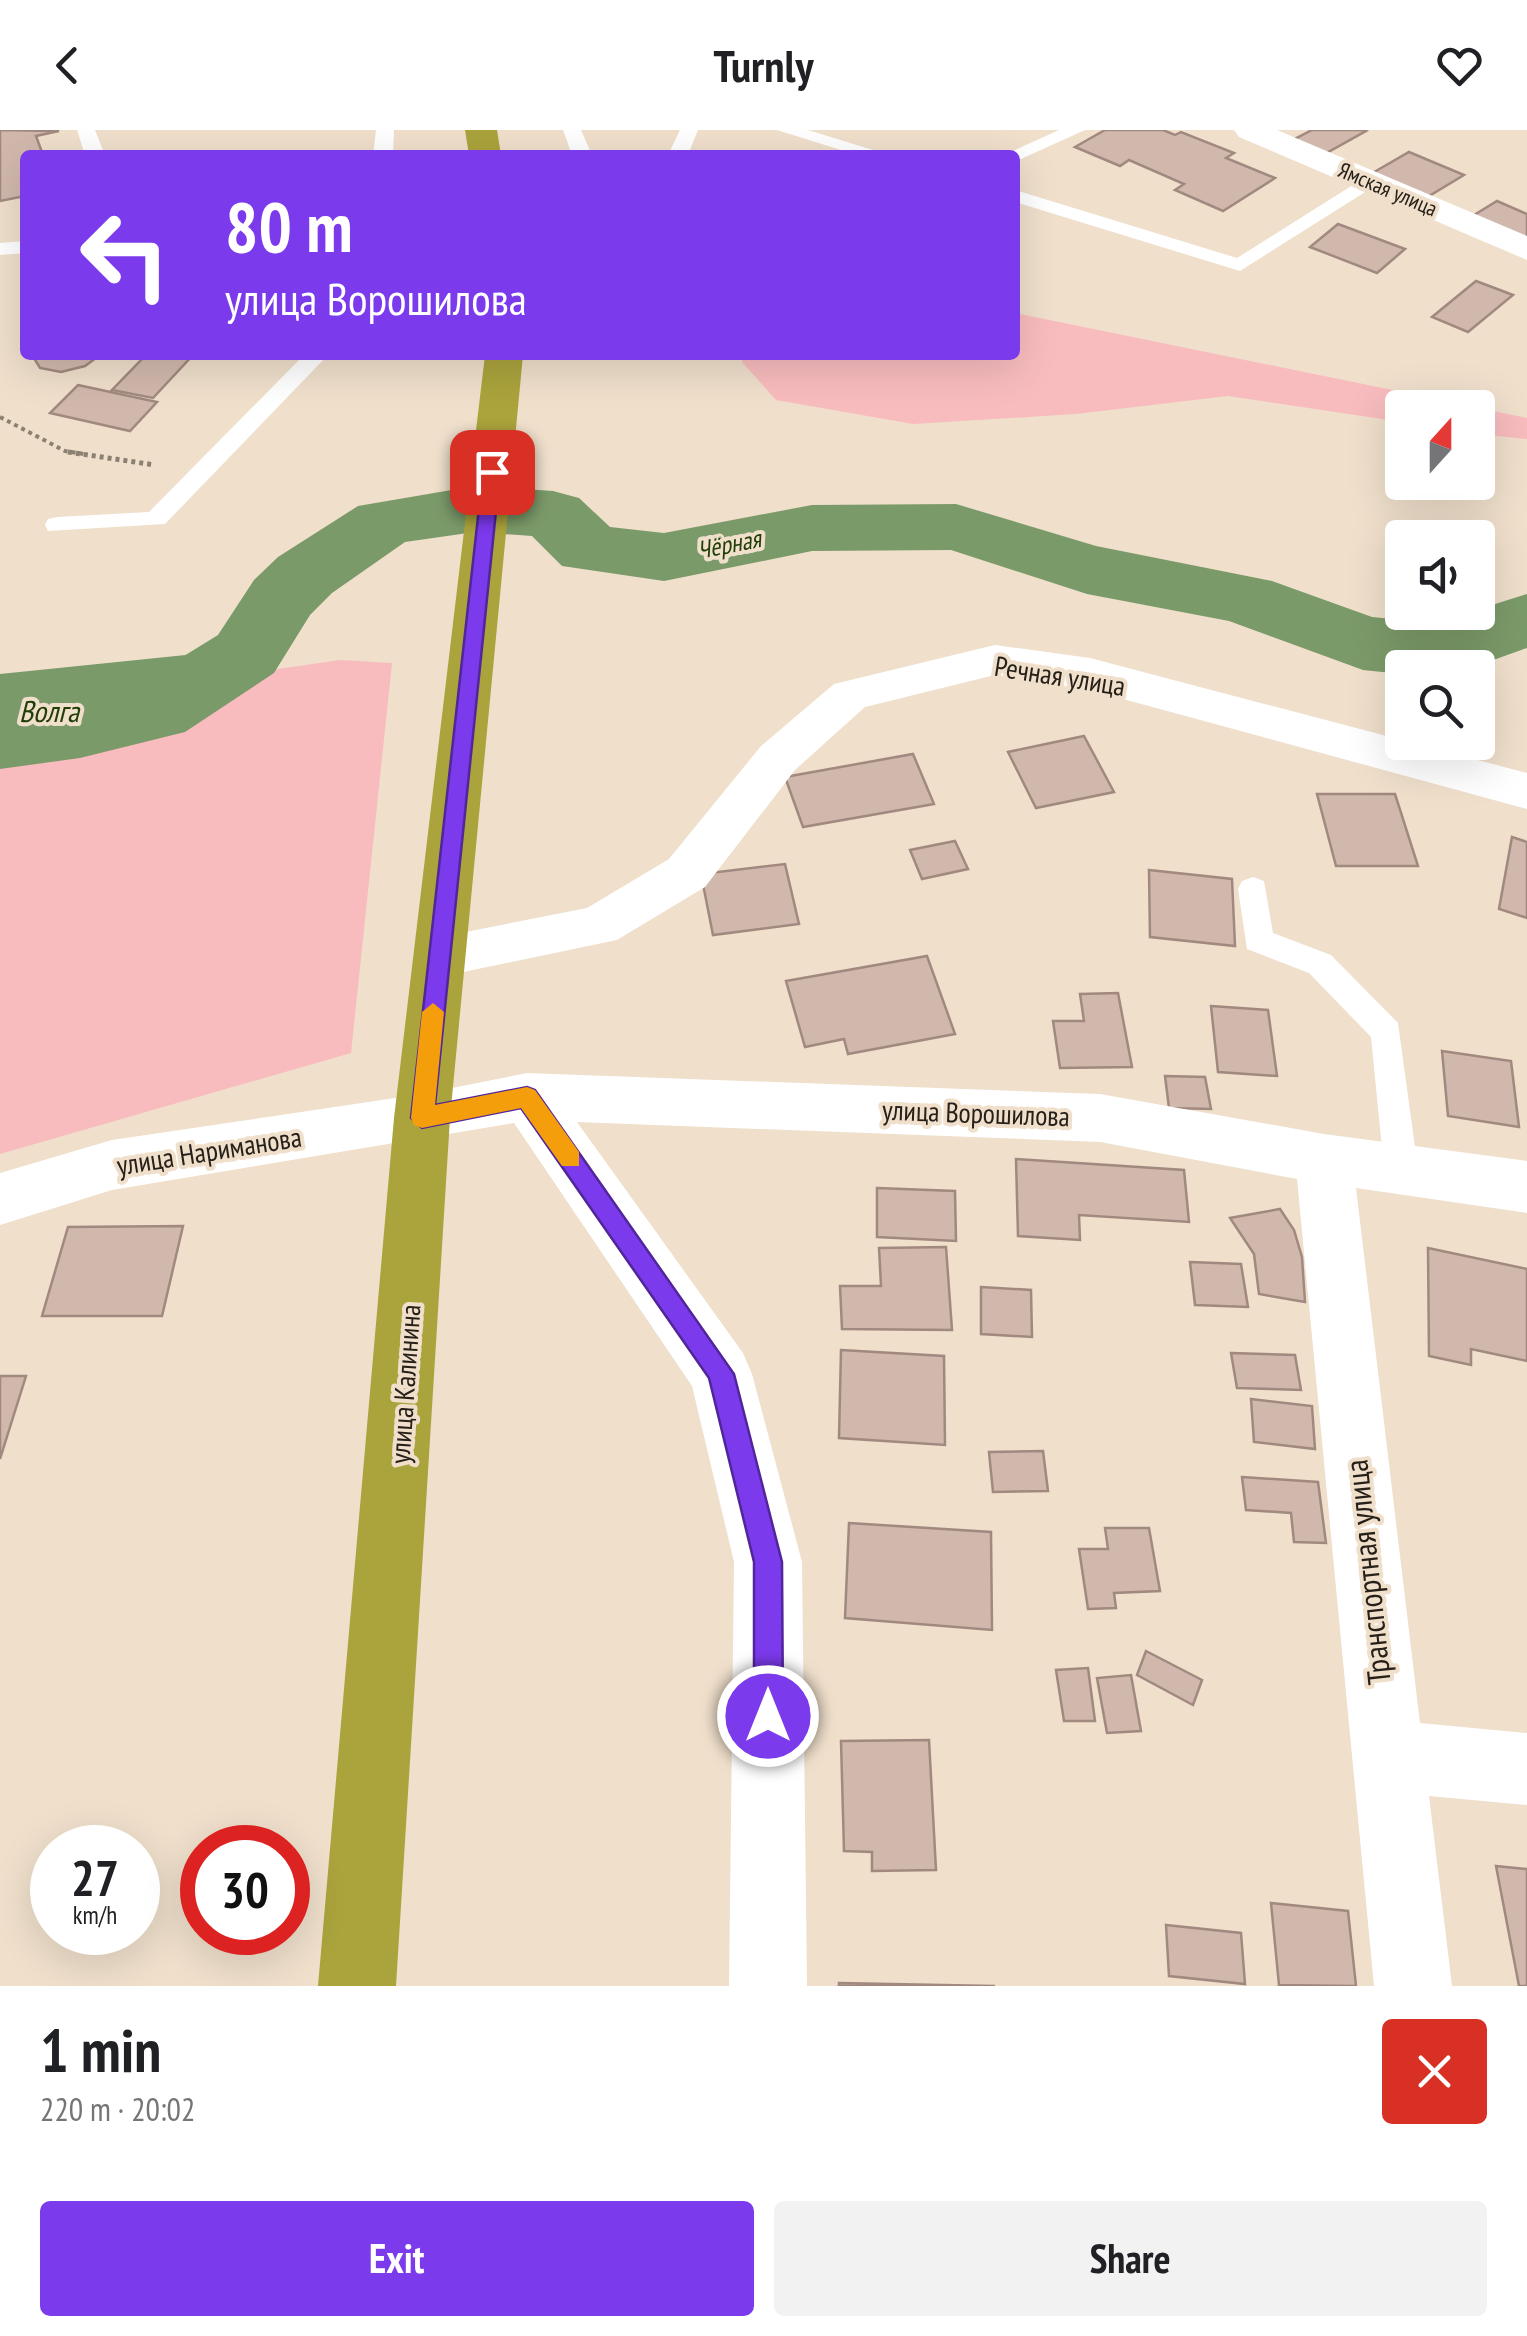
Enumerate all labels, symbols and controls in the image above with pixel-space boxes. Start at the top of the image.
text: Turnly [714,36,813,94]
icon: back [40,38,95,93]
icon: heart [1432,38,1487,93]
street label: Ямская улица [1334,156,1442,222]
text: 80 m [225,181,353,271]
icon: left [60,190,190,320]
text: улица Ворошилова [225,269,527,327]
north arrow [1385,390,1495,500]
map controls [1385,390,1495,760]
pin [450,430,535,515]
icon: arrive [465,445,520,500]
button: sound [1385,520,1495,630]
water label: Чёрная [695,522,766,566]
street label: Речная улица [992,647,1128,704]
button: search [1385,650,1495,760]
water label: Волга [19,691,81,730]
street label: улица Ворошилова [882,1091,1071,1134]
street label: улица Нариманова [114,1118,304,1183]
street label: улица Калинина [380,1303,429,1465]
street label: Транспортная улица [1334,1457,1400,1687]
position arrow [716,1664,820,1768]
speed limit sign: 30 [180,1825,310,1955]
text: 27 [71,1845,119,1910]
text: km/h [73,1899,117,1931]
text: 1 min [40,2011,161,2089]
button: close [1382,2019,1487,2124]
text: 220 m · 20:02 [40,2088,195,2130]
button: Exit [40,2201,754,2316]
button: Share [774,2201,1487,2316]

